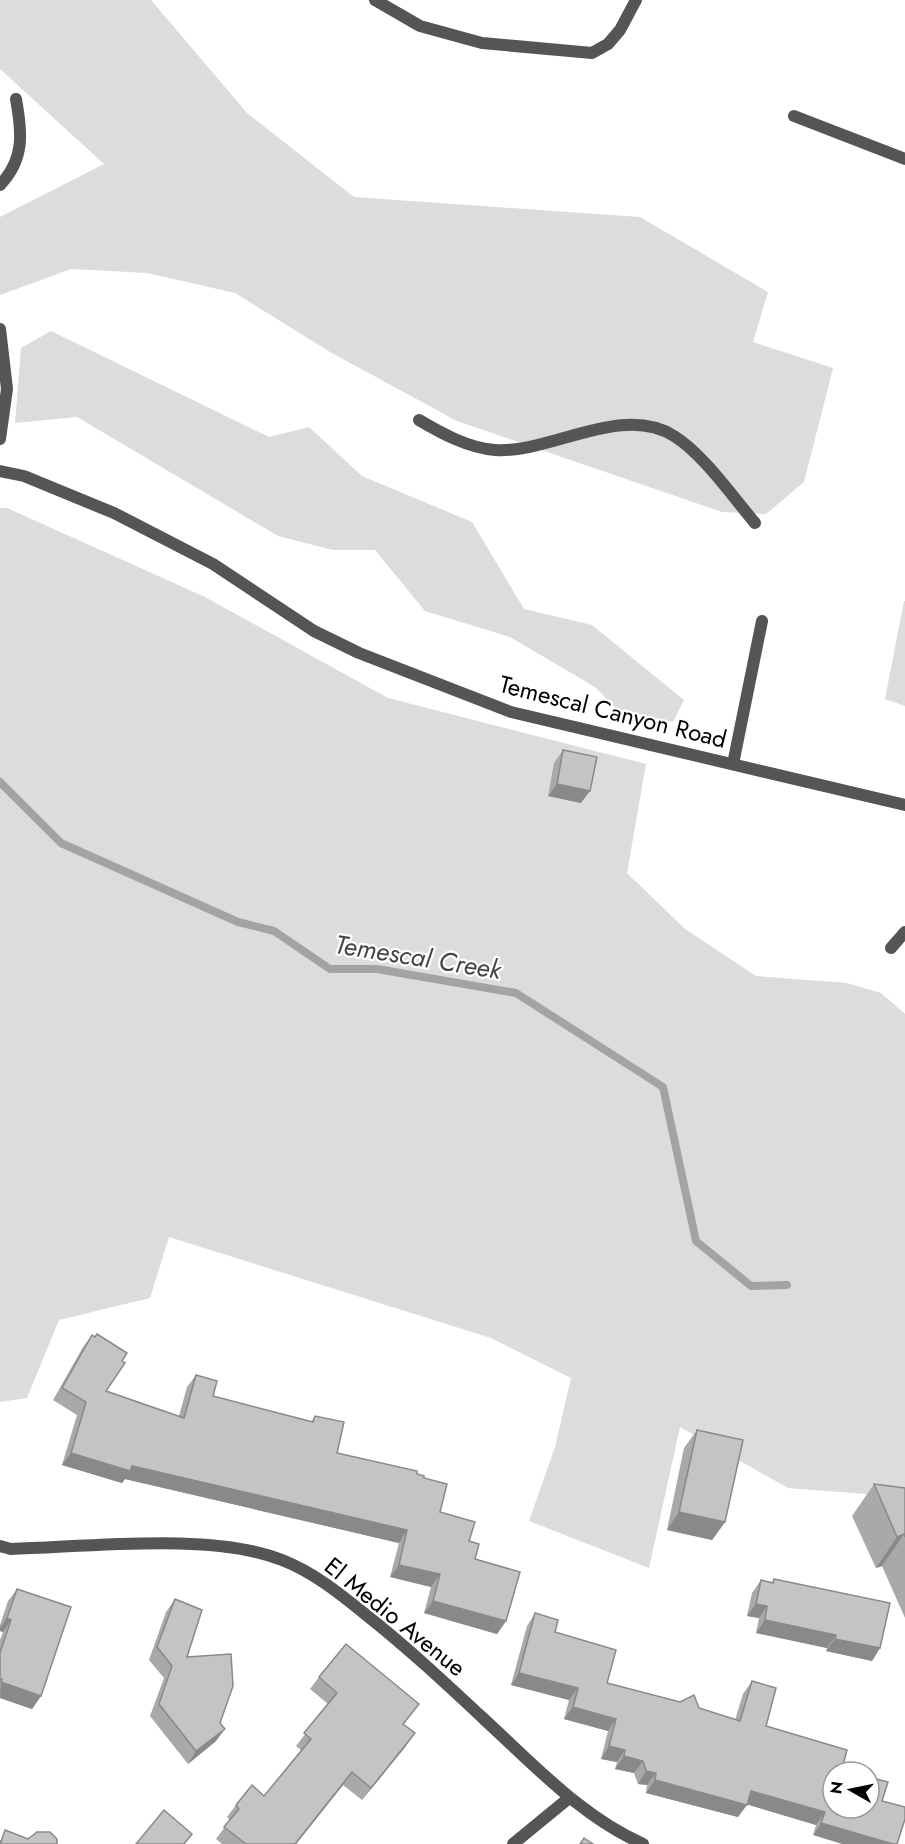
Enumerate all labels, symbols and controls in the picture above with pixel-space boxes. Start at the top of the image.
street label: Temescal Canyon Road [496,666,730,757]
water label: Temescal Creek [332,925,506,989]
street label: El Medio Avenue [317,1549,473,1685]
north arrow [821,1760,881,1820]
text: N [824,1780,849,1796]

